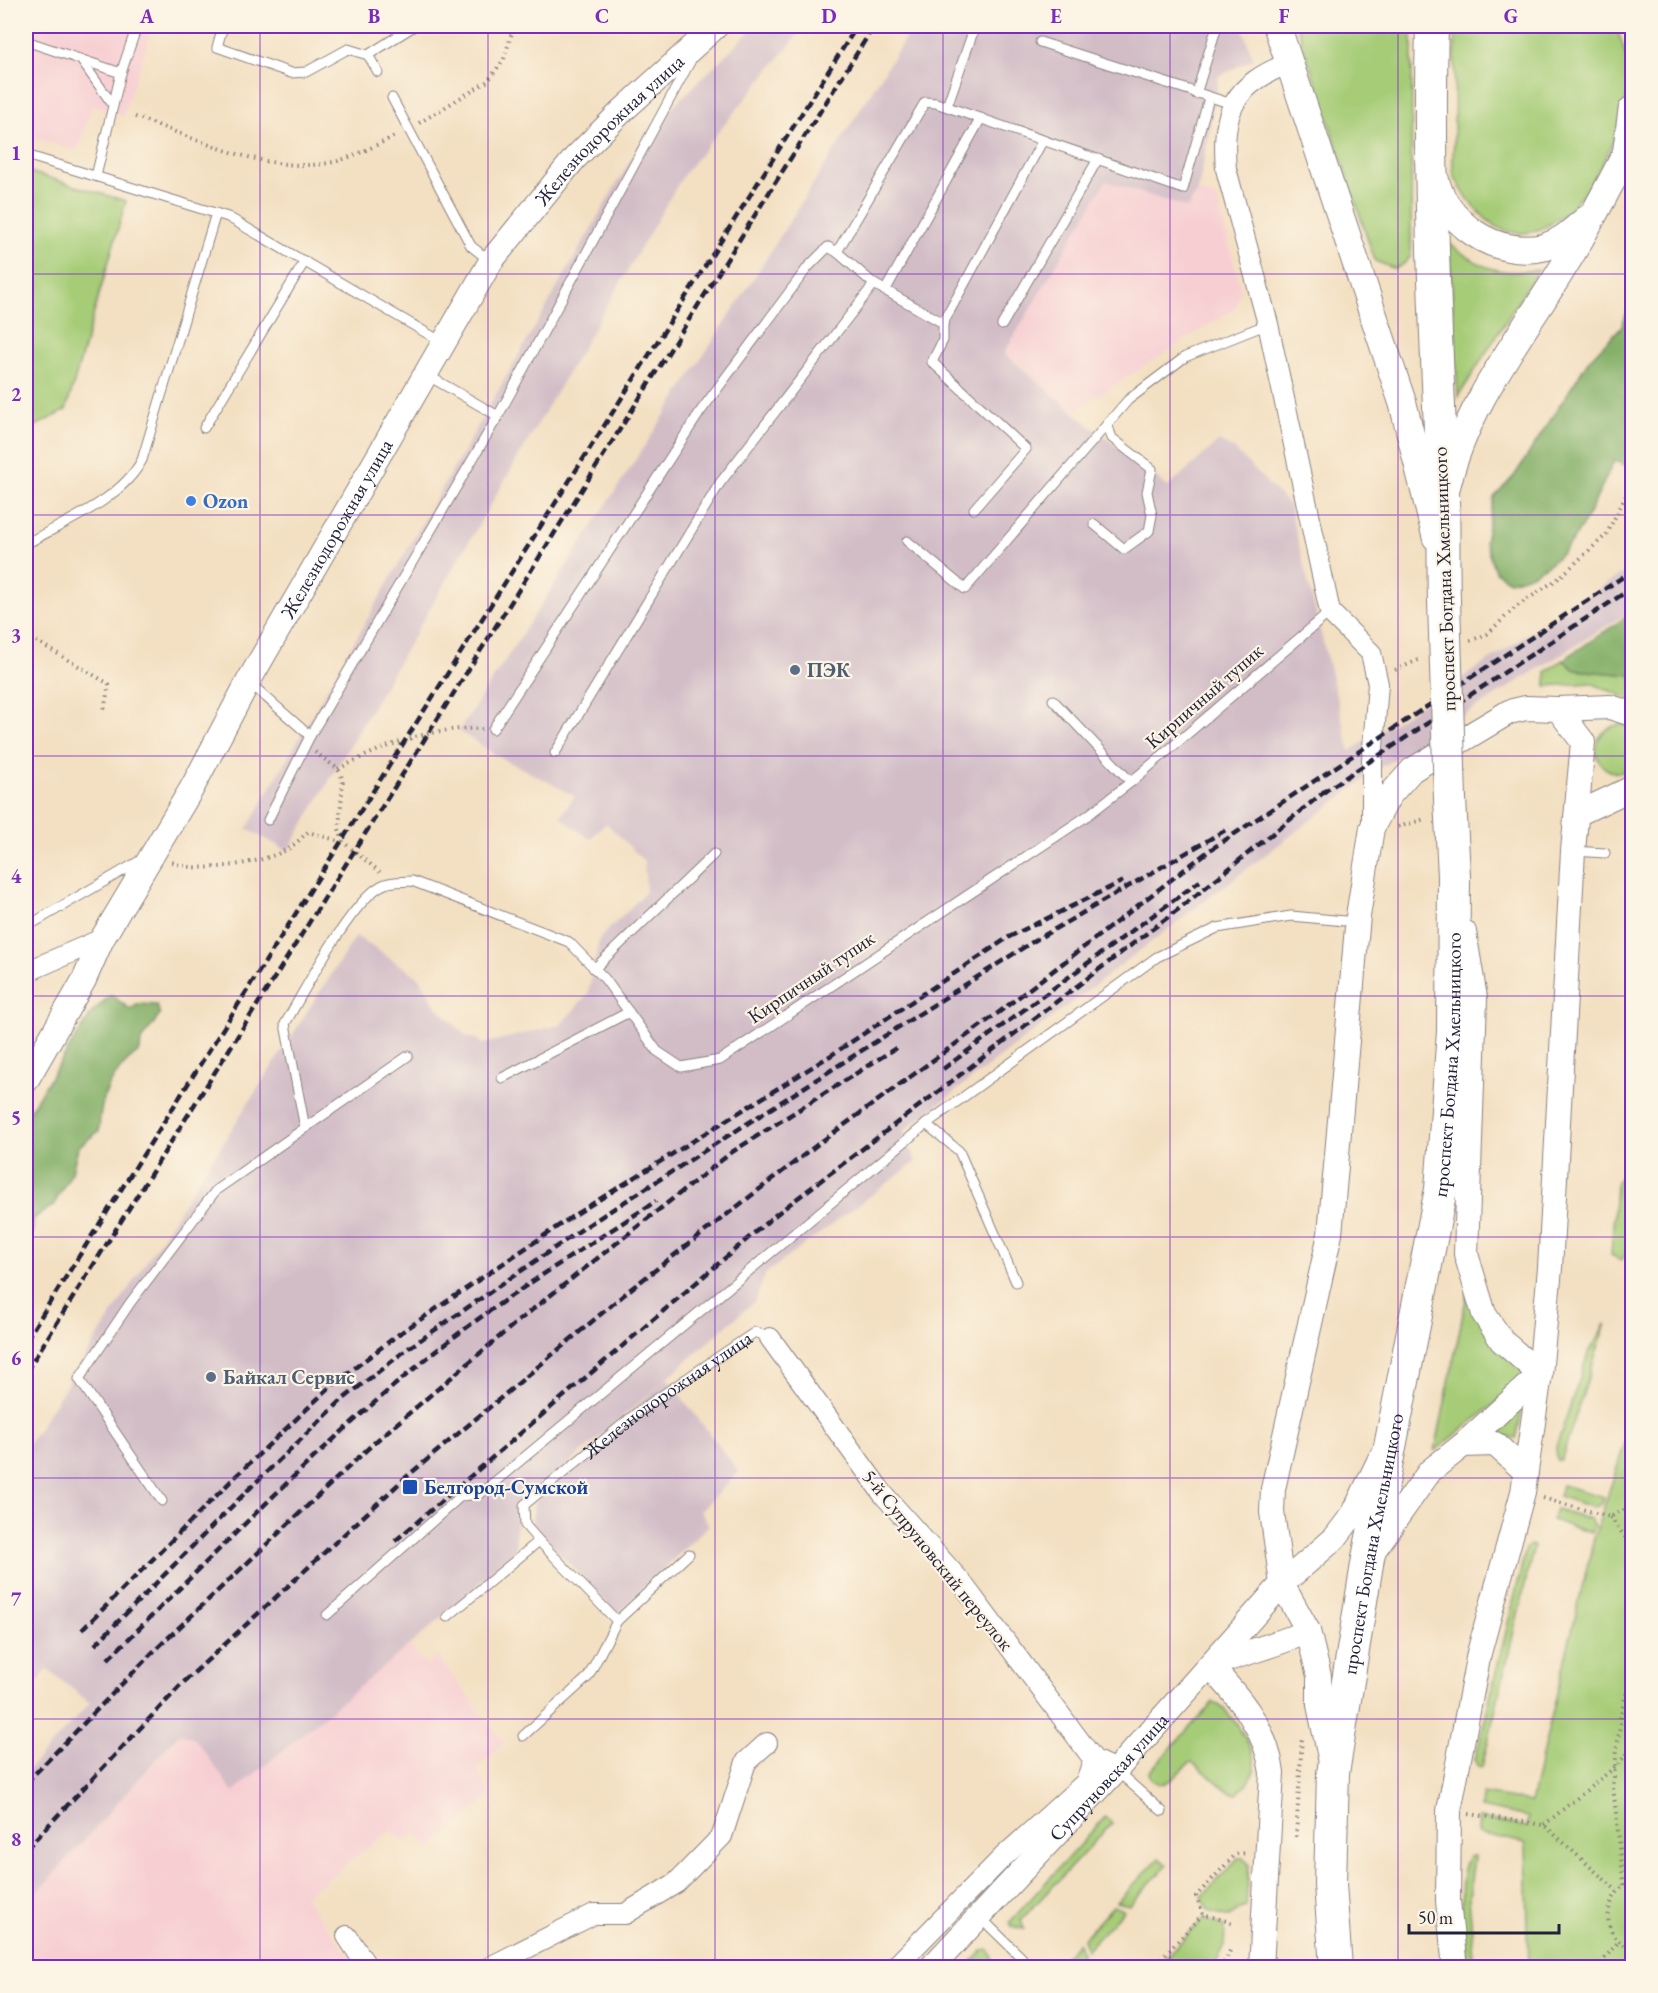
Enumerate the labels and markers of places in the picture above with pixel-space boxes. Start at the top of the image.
place label: Ozon [203,488,248,514]
marker: Ozon [184,494,198,508]
place label: ПЭК [807,657,851,683]
marker: ПЭК [788,663,802,677]
place label: Байкал Сервис [223,1364,355,1390]
marker: Байкал Сервис [204,1370,218,1384]
place label: Белгород-Сумской [424,1474,589,1500]
marker: Белгород-Сумской [401,1478,419,1496]

